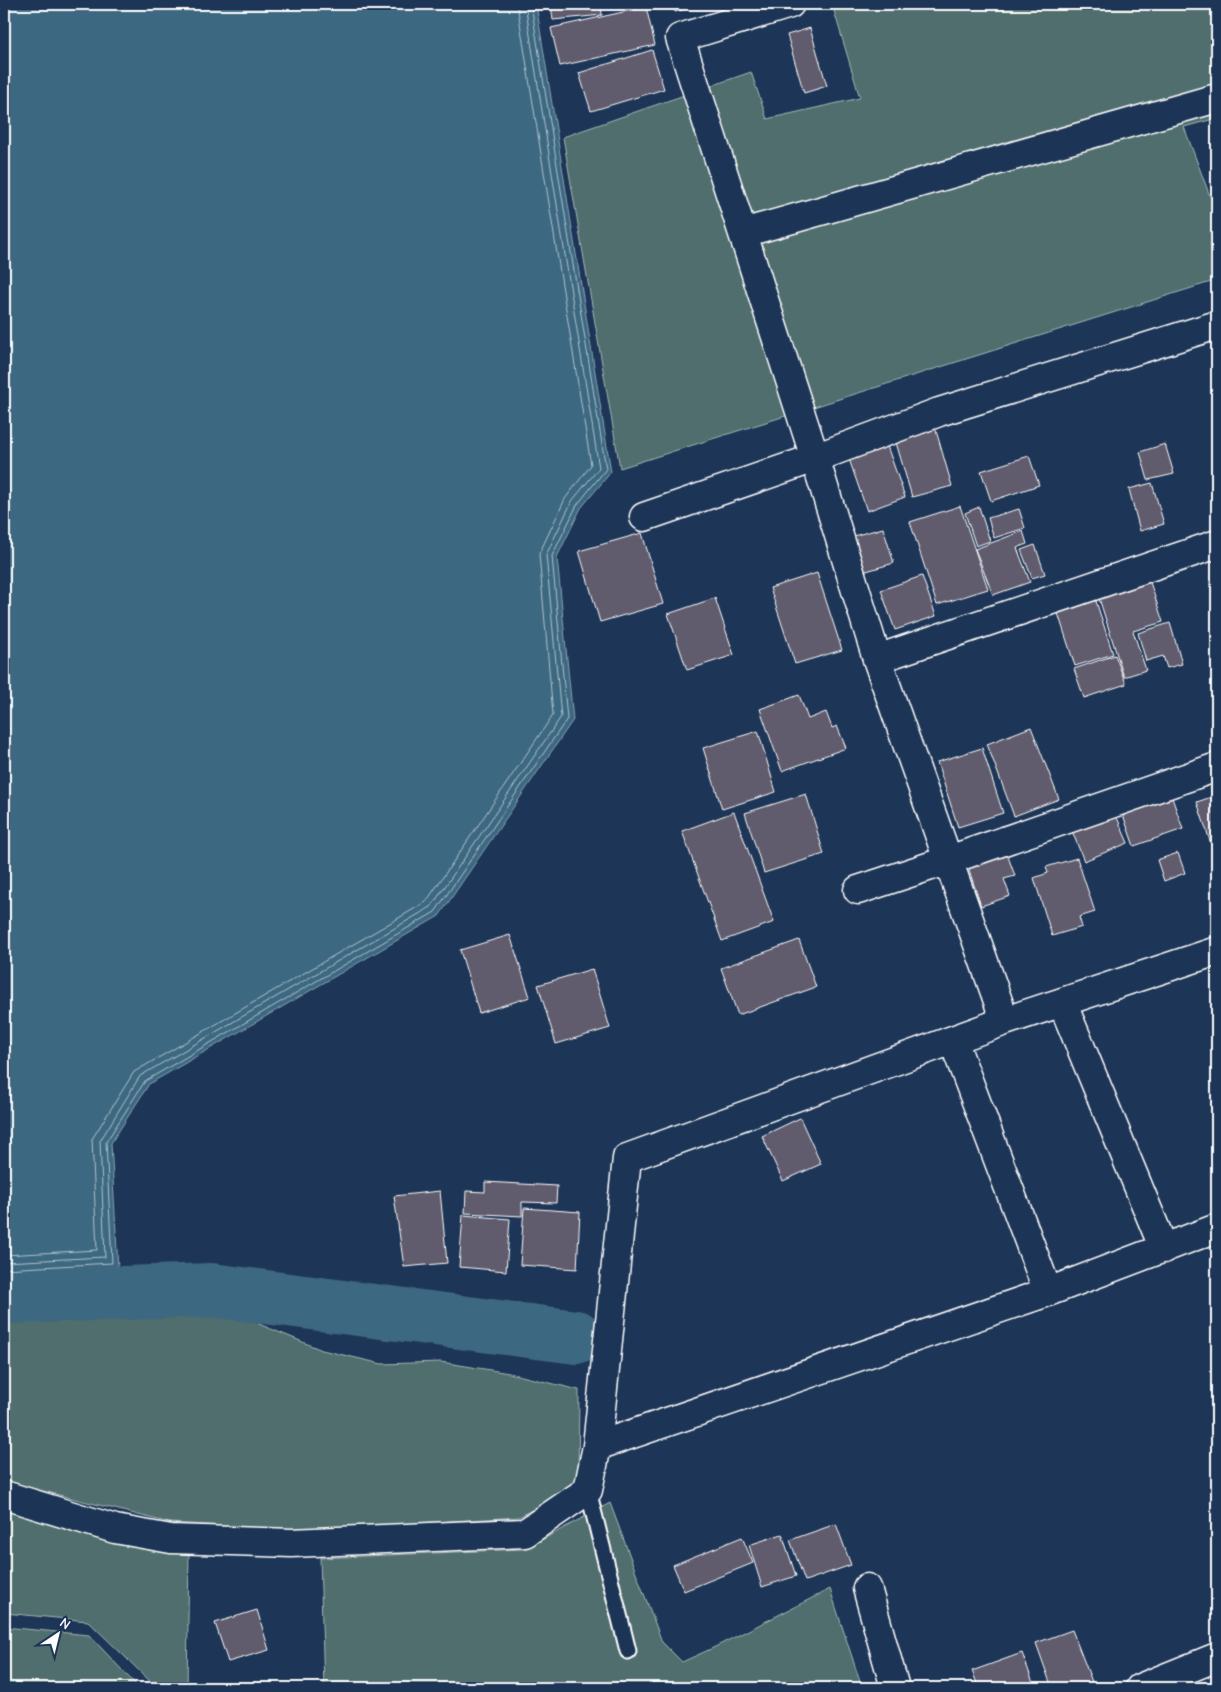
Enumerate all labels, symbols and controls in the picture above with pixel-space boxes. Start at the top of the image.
north arrow [32,1610,82,1660]
text: N [57,1614,74,1633]

